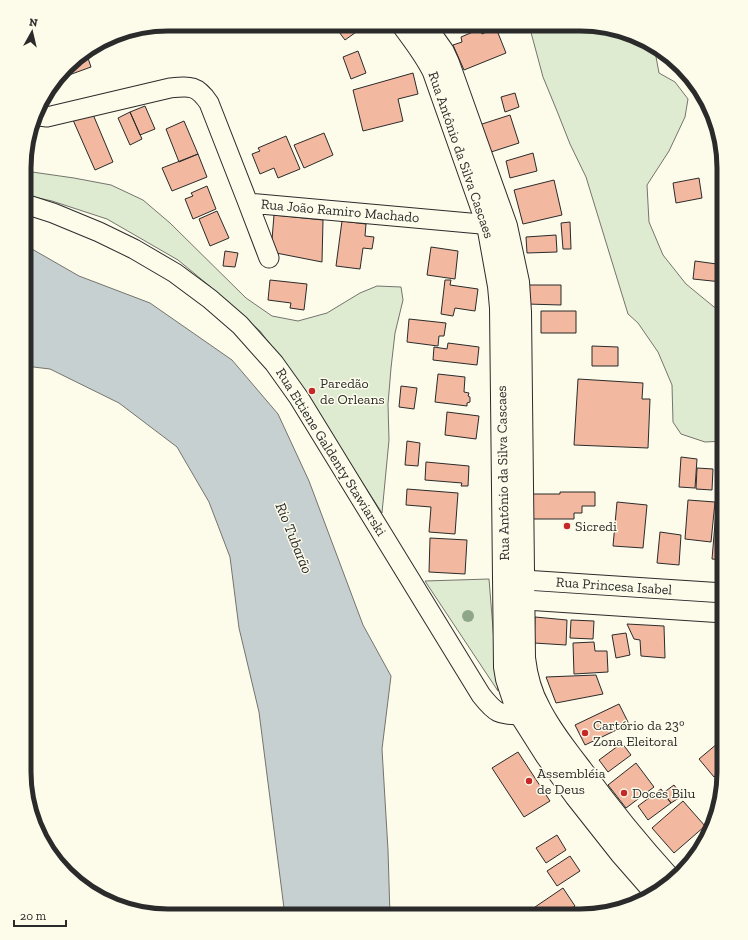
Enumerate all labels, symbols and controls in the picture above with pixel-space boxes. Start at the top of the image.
north arrow [12,12,52,52]
text: N [28,16,39,30]
street label: Rua Antônio da Silva Cascaes [424,69,498,241]
street label: Rua João Ramiro Machado [260,196,420,226]
street label: Rua Ettiene Galdenty Stawiarski [272,365,390,539]
place label: Paredão de Orleans [320,375,385,408]
street label: Rua Antônio da Silva Cascaes [493,385,513,561]
marker: Paredão de Orleans [307,386,317,396]
water label: Rio Tubarão [272,500,316,576]
place label: Sicredi [575,518,617,535]
marker: Sicredi [562,521,572,531]
street label: Rua Princesa Isabel [555,573,673,599]
place label: Cartório da 23° Zona Eleitoral [593,717,685,750]
marker: Cartório da 23° Zona Eleitoral [580,728,590,738]
place label: Assembléia de Deus [537,765,606,798]
marker: Assembléia de Deus [524,776,534,786]
place label: Doces Bilu [632,785,696,802]
marker: Doces Bilu [619,788,629,798]
scale bar [14,902,66,928]
text: 20 m [20,909,47,923]

